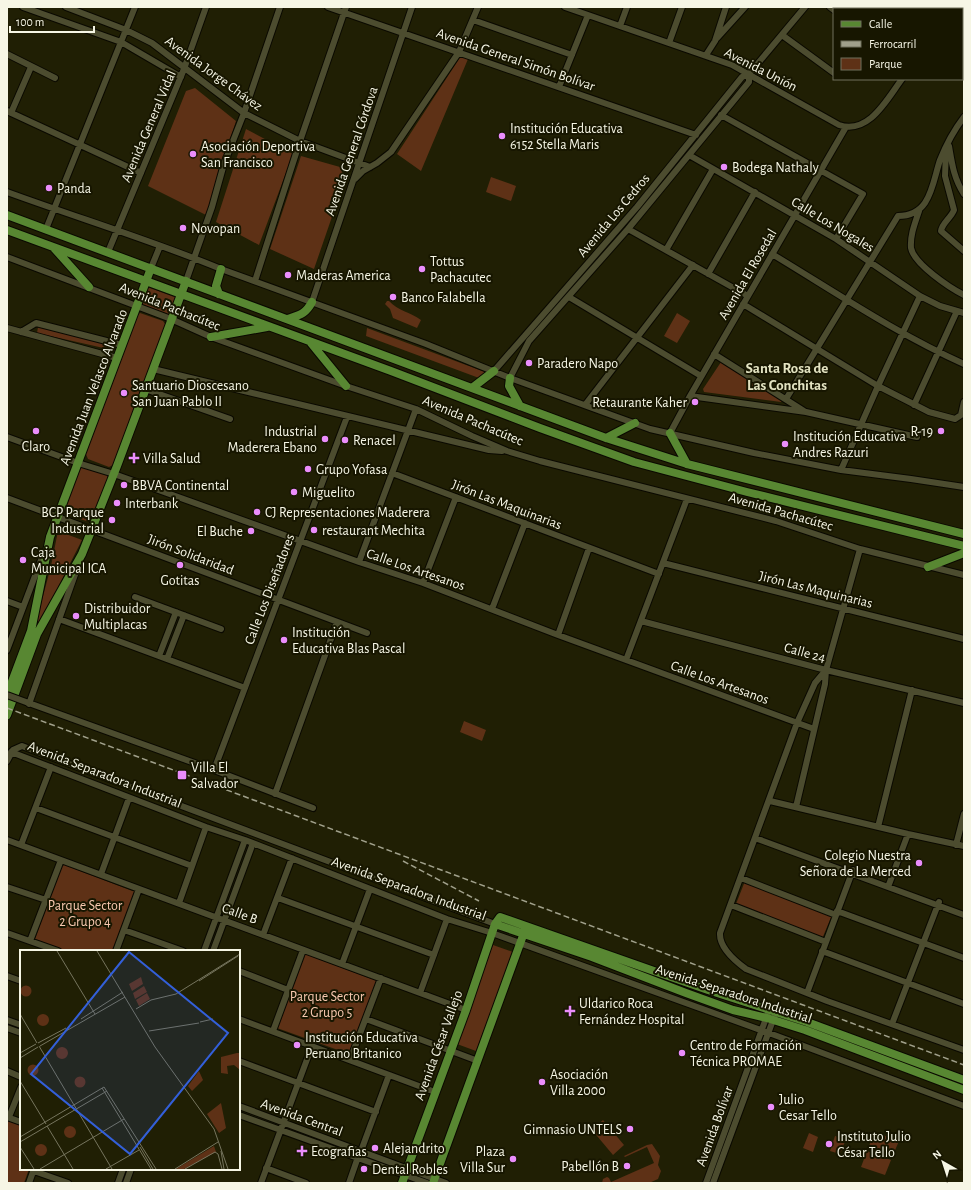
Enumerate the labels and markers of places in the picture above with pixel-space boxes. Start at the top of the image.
place label: Institución Educativa 6152 Stella Maris [510,122,624,152]
marker: Institución Educativa 6152 Stella Maris [497,131,507,141]
place label: Asociación Deportiva San Francisco [201,140,316,170]
marker: Asociación Deportiva San Francisco [188,149,198,159]
place label: Bodega Nathaly [732,161,819,175]
marker: Bodega Nathaly [719,162,729,172]
place label: Panda [57,182,92,196]
marker: Panda [44,183,54,193]
place label: Novopan [191,222,240,236]
marker: Novopan [178,223,188,233]
place label: Tottus Pachacutec [430,255,492,285]
marker: Tottus Pachacutec [417,264,427,274]
place label: Maderas America [296,269,391,283]
marker: Maderas America [283,270,293,280]
place label: Banco Falabella [401,291,486,305]
marker: Banco Falabella [388,292,398,302]
place label: Paradero Napo [537,357,618,371]
marker: Paradero Napo [524,358,534,368]
place label: Santuario Dioscesano San Juan Pablo II [132,379,249,409]
marker: Santuario Dioscesano San Juan Pablo II [119,388,129,398]
place label: Retaurante Kaher [592,396,687,410]
marker: Retaurante Kaher [690,397,700,407]
place label: Industrial Maderera Ebano [227,425,317,455]
place label: R-19 [911,425,933,439]
marker: Claro [31,426,41,436]
marker: R-19 [936,426,946,436]
place label: Institución Educativa Andres Razuri [793,430,907,460]
marker: Industrial Maderera Ebano [320,434,330,444]
place label: Renacel [353,434,396,448]
marker: Renacel [340,435,350,445]
marker: Institución Educativa Andres Razuri [780,439,790,449]
place label: Claro [22,440,50,454]
marker: Villa Salud [128,452,140,464]
place label: Villa Salud [143,452,201,466]
place label: Grupo Yofasa [316,463,388,477]
marker: Grupo Yofasa [303,464,313,474]
place label: BBVA Continental [132,479,229,493]
marker: BBVA Continental [119,480,129,490]
place label: Miguelito [302,486,355,500]
marker: Miguelito [289,487,299,497]
place label: Interbank [125,497,179,511]
marker: Interbank [112,498,122,508]
place label: BCP Parque Industrial [41,506,104,536]
place label: CJ Representaciones Maderera [265,506,430,520]
marker: CJ Representaciones Maderera [252,507,262,517]
marker: BCP Parque Industrial [107,515,117,525]
place label: restaurant Mechita [322,524,426,538]
place label: El Buche [197,525,243,539]
marker: restaurant Mechita [309,525,319,535]
marker: El Buche [246,526,256,536]
place label: Caja Municipal ICA [31,546,106,576]
marker: Caja Municipal ICA [18,555,28,565]
marker: Gotitas [175,560,185,570]
place label: Gotitas [161,574,199,588]
place label: Distribuidor Multiplacas [84,602,151,632]
marker: Distribuidor Multiplacas [71,611,81,621]
place label: Institución Educativa Blas Pascal [292,626,405,656]
marker: Institución Educativa Blas Pascal [279,635,289,645]
place label: Villa El Salvador [191,761,238,791]
marker: Villa El Salvador [176,769,188,781]
place label: Colegio Nuestra Señora de La Merced [800,849,912,879]
marker: Colegio Nuestra Señora de La Merced [914,858,924,868]
place label: Uldarico Roca Fernández Hospital [579,997,684,1027]
marker: Uldarico Roca Fernández Hospital [564,1005,576,1017]
place label: Institución Educativa Peruano Britanico [305,1031,419,1061]
place label: Centro de Formación Técnica PROMAE [690,1039,802,1069]
marker: Institución Educativa Peruano Britanico [292,1040,302,1050]
marker: Centro de Formación Técnica PROMAE [677,1048,687,1058]
place label: Asociación Villa 2000 [550,1068,608,1098]
marker: Asociación Villa 2000 [537,1077,547,1087]
place label: Julio Cesar Tello [779,1093,837,1123]
marker: Julio Cesar Tello [766,1102,776,1112]
place label: Gimnasio UNTELS [524,1123,622,1137]
marker: Gimnasio UNTELS [625,1124,635,1134]
place label: Instituto Julio César Tello [837,1130,911,1160]
marker: Instituto Julio César Tello [824,1139,834,1149]
place label: Alejandrito [383,1142,445,1156]
marker: Alejandrito [370,1143,380,1153]
marker: Ecografias [296,1145,308,1157]
place label: Ecografias [311,1145,367,1159]
place label: Plaza Villa Sur [460,1145,506,1175]
marker: Plaza Villa Sur [508,1154,518,1164]
place label: Pabellón B [561,1160,619,1174]
marker: Pabellón B [622,1161,632,1171]
place label: Dental Robles [372,1163,448,1177]
marker: Dental Robles [359,1164,369,1174]

